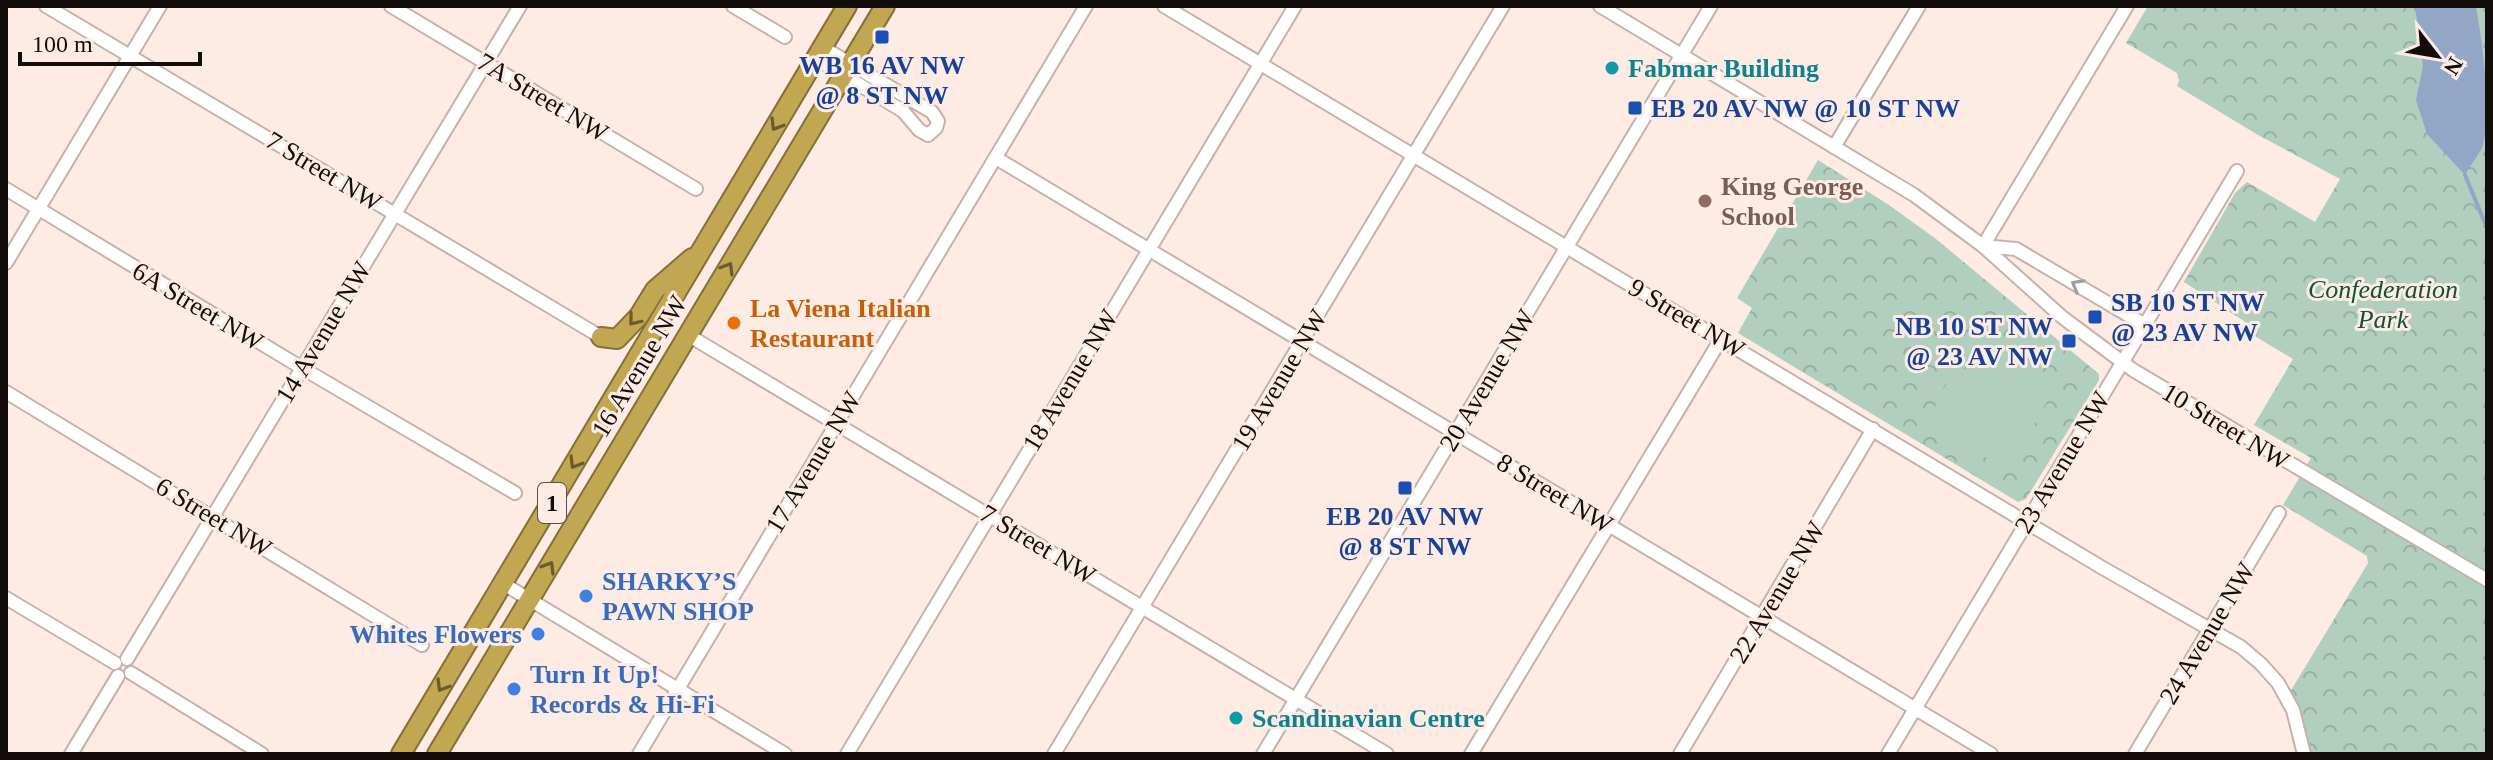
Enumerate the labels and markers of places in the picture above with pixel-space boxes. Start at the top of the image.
marker: WB 16 AV NW @ 8 ST NW [873,28,891,46]
place label: WB 16 AV NW @ 8 ST NW [799,51,965,110]
place label: Fabmar Building [1628,54,1819,83]
marker: Fabmar Building [1603,59,1621,77]
place label: EB 20 AV NW @ 10 ST NW [1651,94,1960,123]
marker: EB 20 AV NW @ 10 ST NW [1626,99,1644,117]
place label: King George School [1721,172,1863,231]
marker: King George School [1696,192,1714,210]
place label: SB 10 ST NW @ 23 AV NW [2111,288,2264,347]
place label: La Viena Italian Restaurant [750,294,931,353]
marker: SB 10 ST NW @ 23 AV NW [2086,308,2104,326]
place label: NB 10 ST NW @ 23 AV NW [1895,312,2053,371]
marker: La Viena Italian Restaurant [725,314,743,332]
marker: NB 10 ST NW @ 23 AV NW [2060,332,2078,350]
marker: EB 20 AV NW @ 8 ST NW [1396,479,1414,497]
place label: EB 20 AV NW @ 8 ST NW [1326,502,1484,561]
place label: SHARKY’S PAWN SHOP [602,567,754,626]
marker: SHARKY’S PAWN SHOP [577,587,595,605]
place label: Whites Flowers [349,620,522,649]
marker: Whites Flowers [529,625,547,643]
place label: Turn It Up! Records & Hi-Fi [530,660,715,719]
marker: Turn It Up! Records & Hi-Fi [505,680,523,698]
place label: Scandinavian Centre [1252,704,1485,733]
marker: Scandinavian Centre [1227,709,1245,727]

